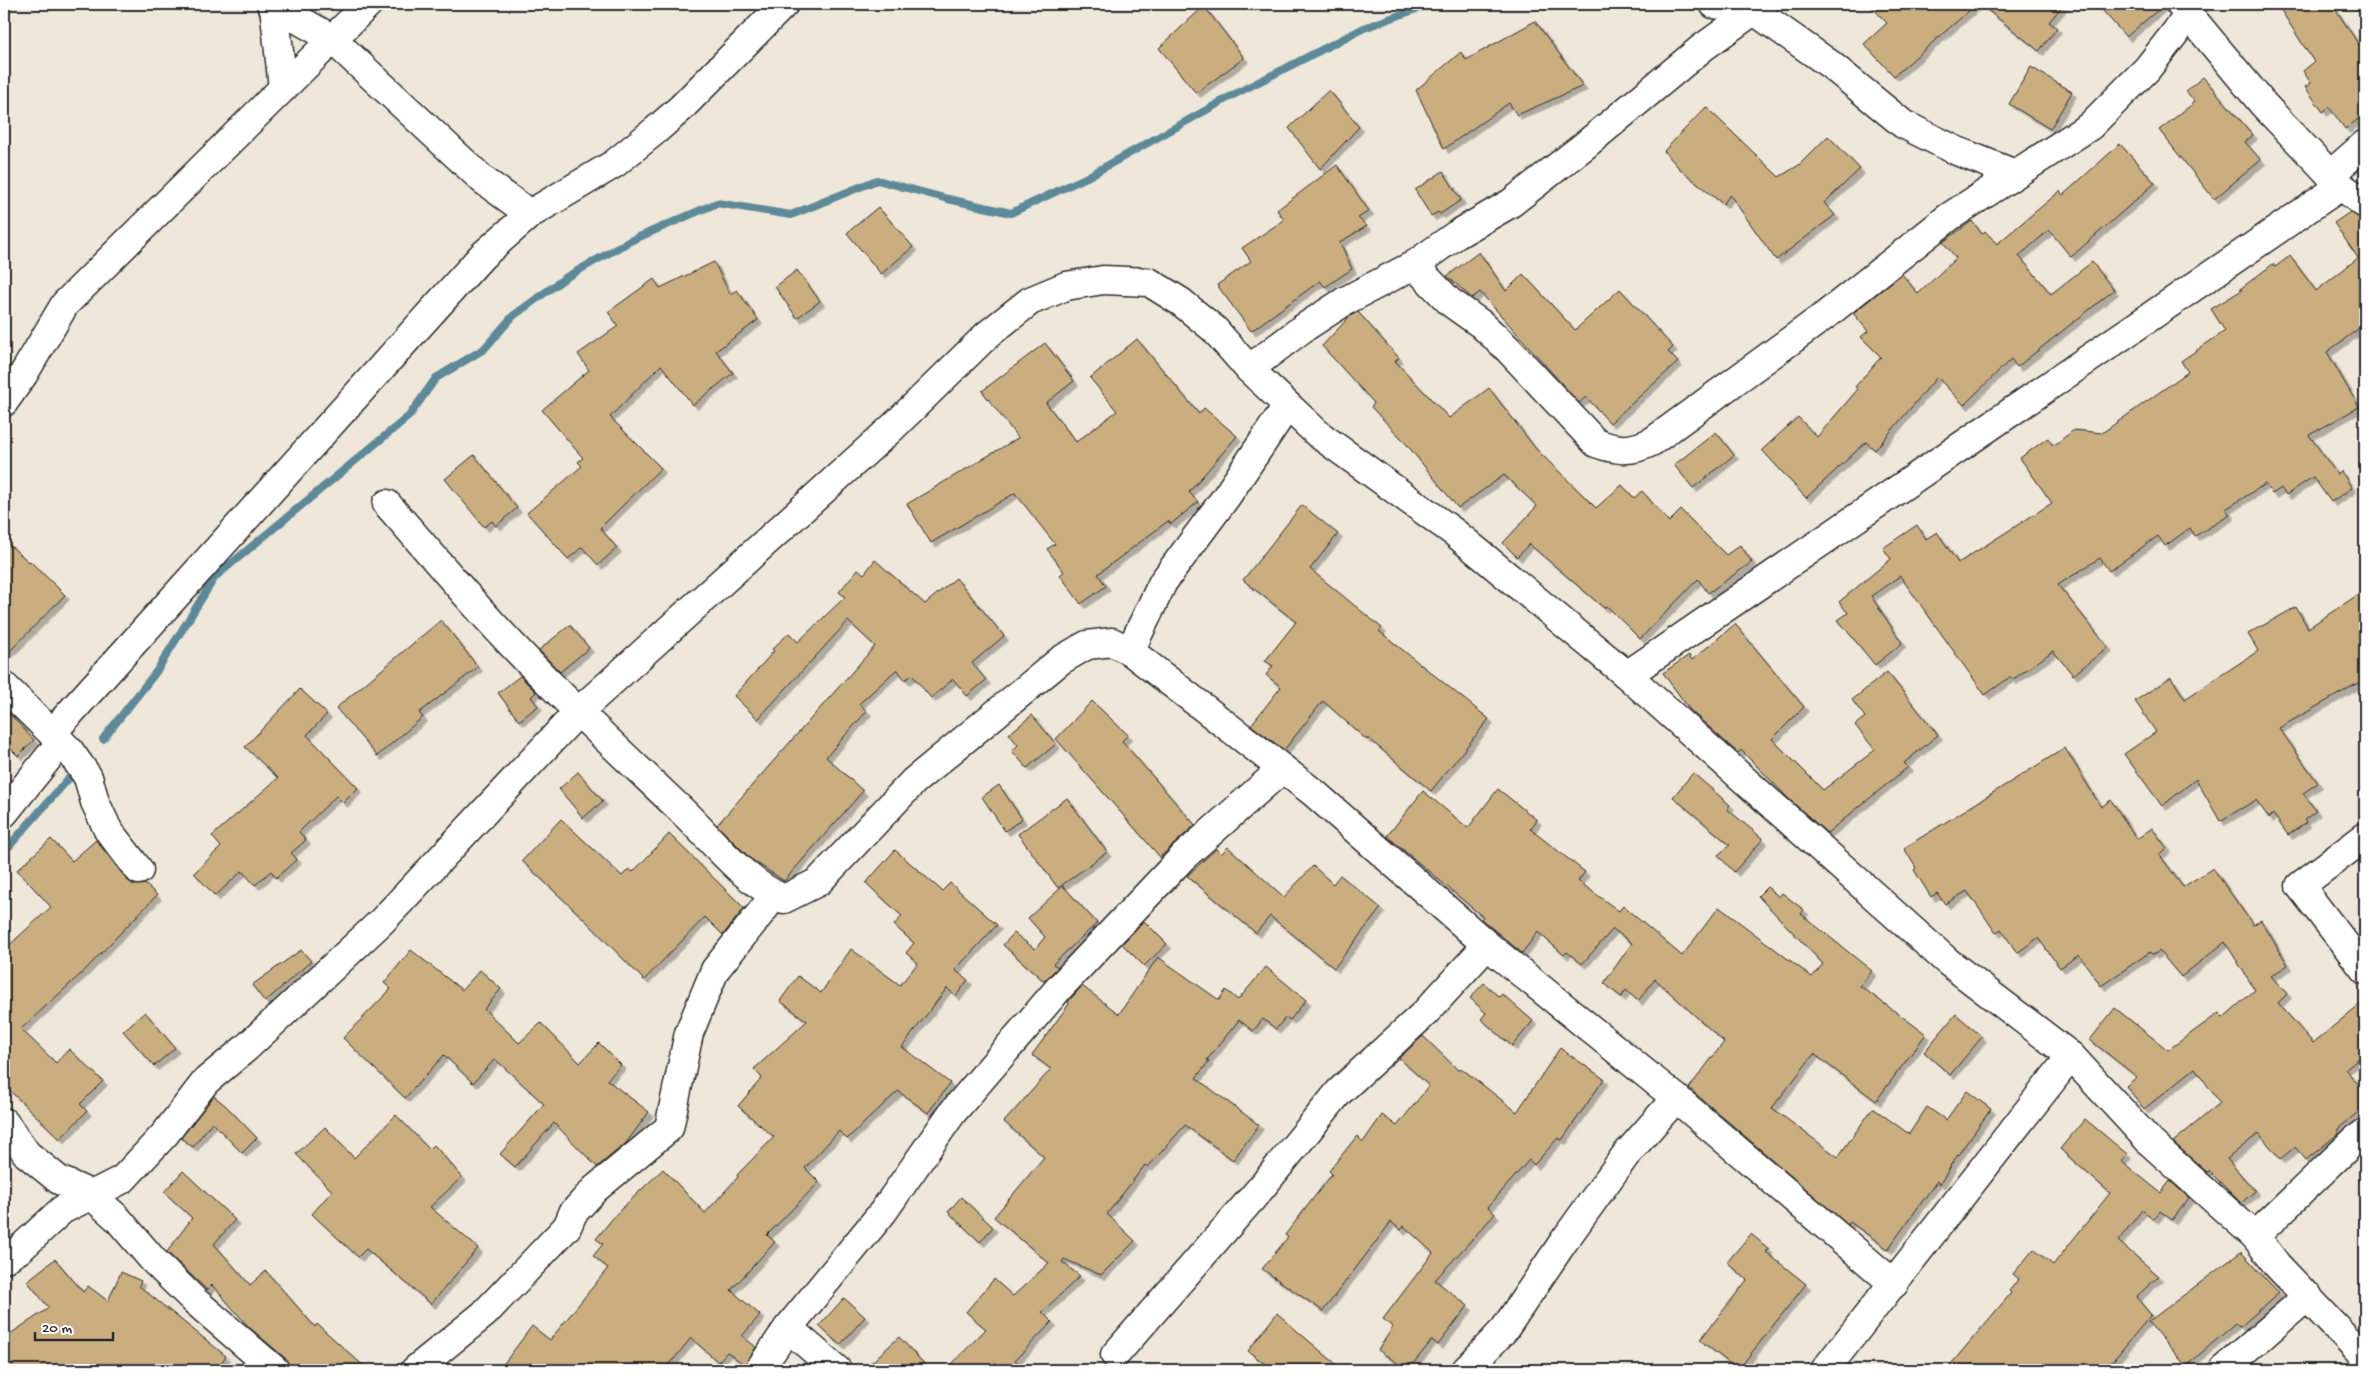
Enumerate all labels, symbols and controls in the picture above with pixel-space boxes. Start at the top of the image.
scale bar [35,1309,112,1341]
text: 20 m [42,1320,72,1338]

